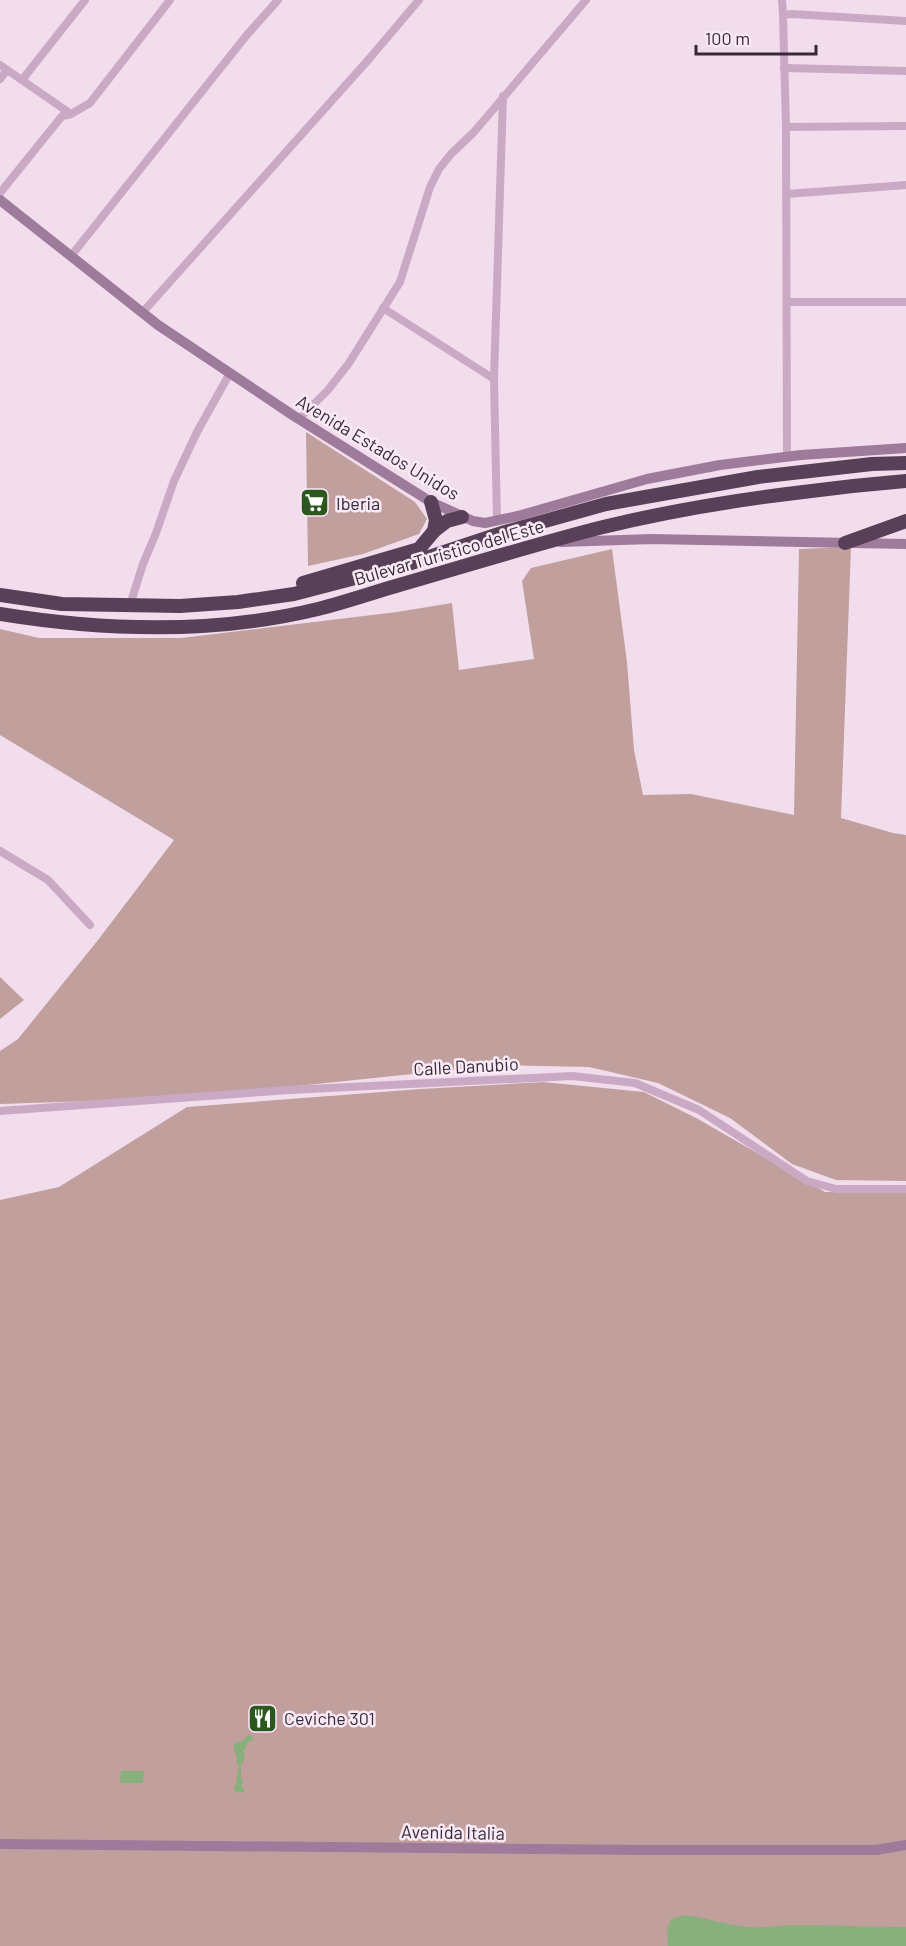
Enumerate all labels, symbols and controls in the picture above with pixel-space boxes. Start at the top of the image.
scale bar [696,18,816,56]
text: 100 m [705,27,750,49]
street label: Avenida Estados Unidos [292,390,464,504]
supermarket icon: Iberia [299,487,331,519]
place label: Iberia [336,492,380,514]
street label: Bulevar Turístico del Este [352,514,546,590]
street label: Calle Danubio [413,1052,519,1080]
restaurant icon: Ceviche 301 [247,1702,279,1734]
place label: Ceviche 301 [284,1707,375,1729]
street label: Avenida Italia [401,1820,505,1844]

